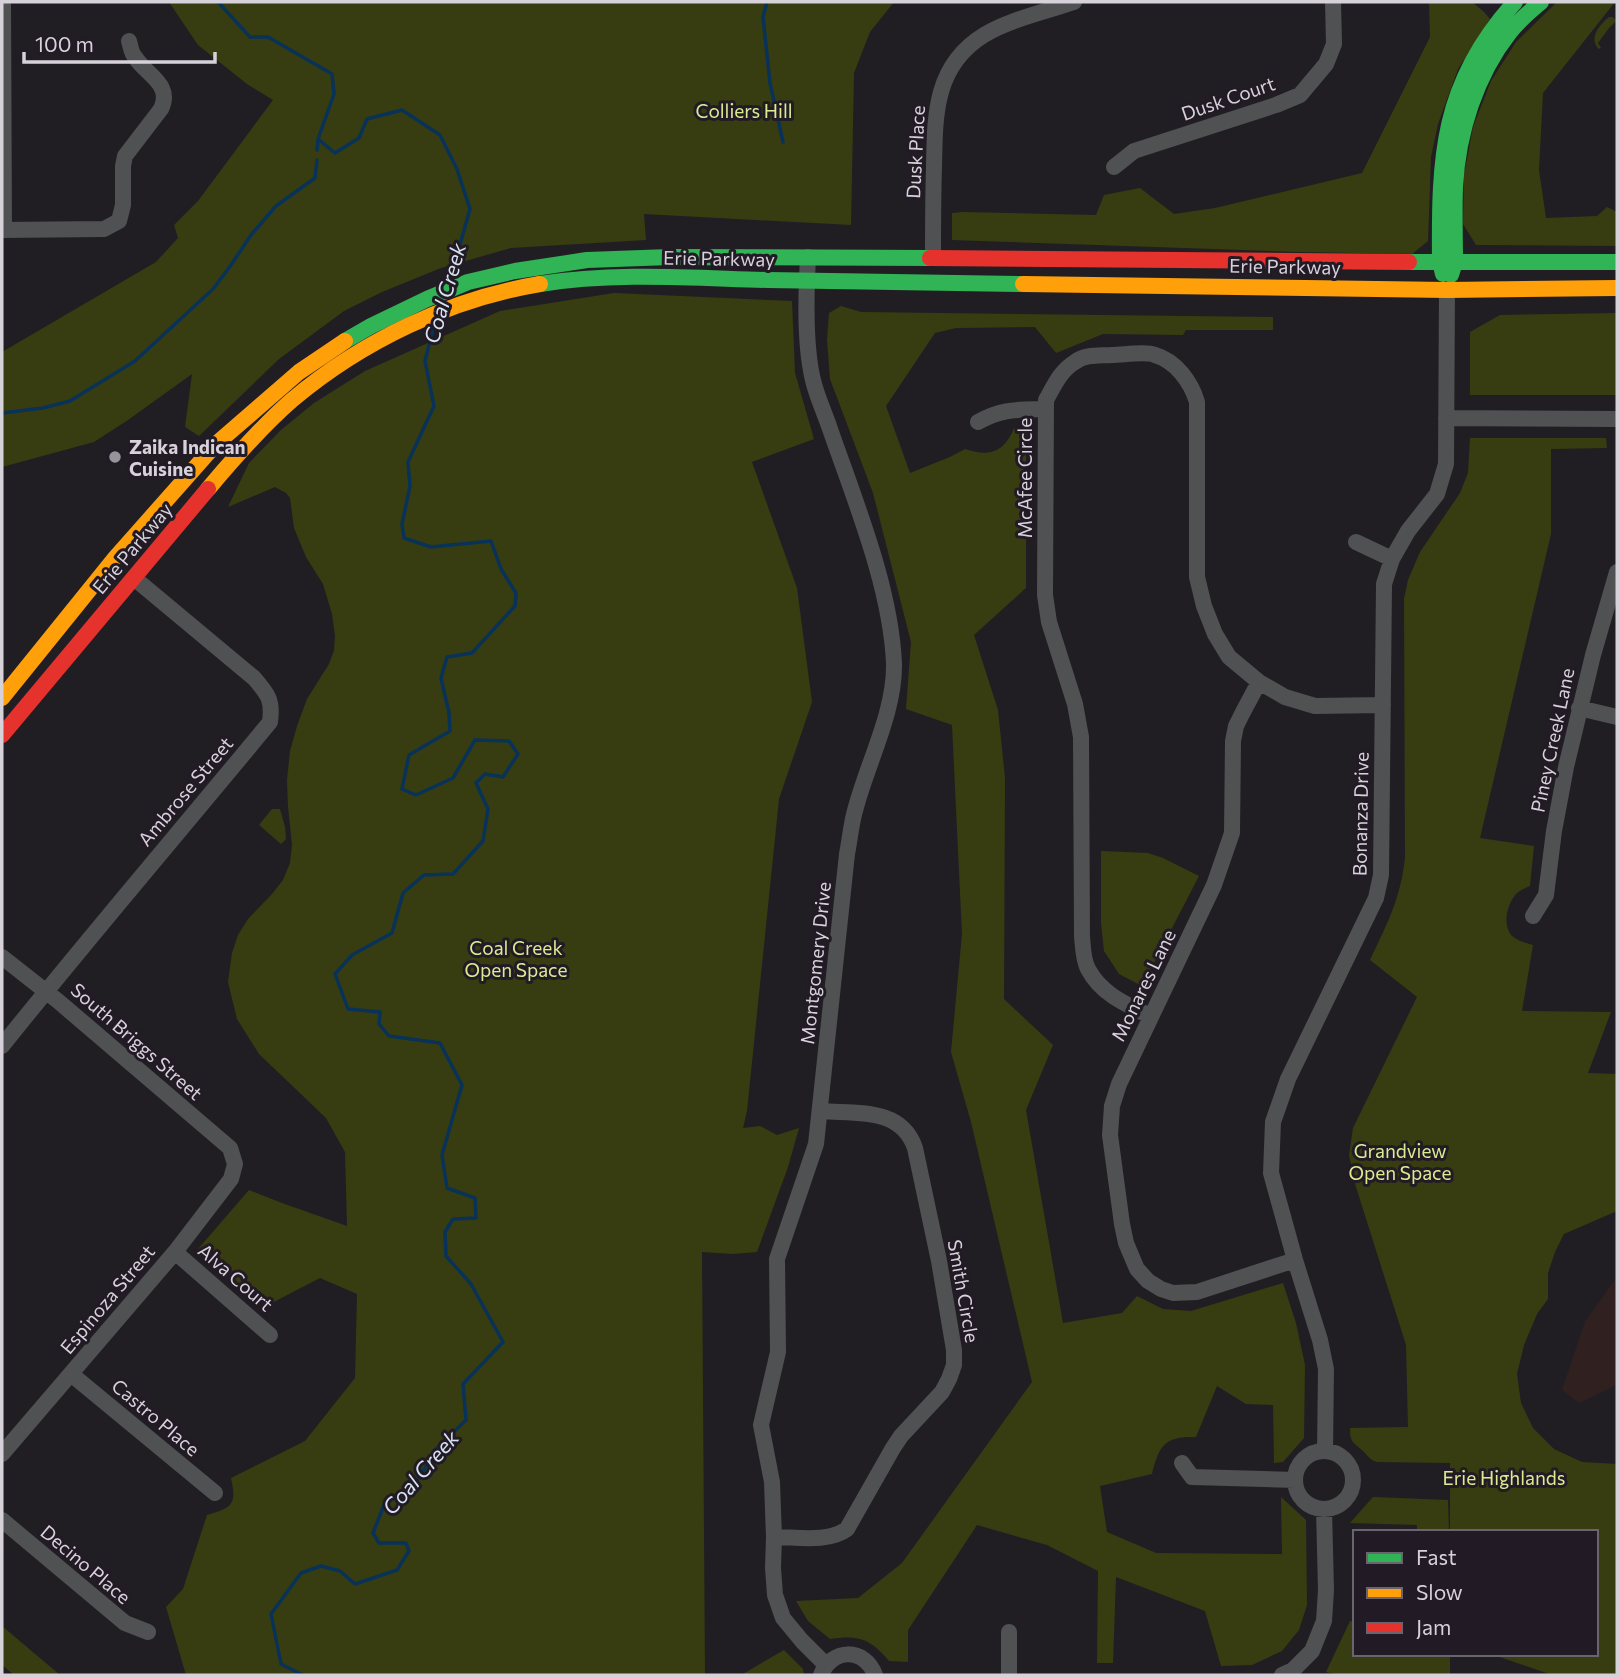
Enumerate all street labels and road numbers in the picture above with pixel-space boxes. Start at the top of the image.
street label: Dusk Court [1178,71,1278,125]
street label: Dusk Place [901,105,929,199]
street label: Erie Parkway [663,246,775,270]
street label: Erie Parkway [1229,254,1341,278]
street label: McAfee Circle [1013,418,1036,538]
street label: Erie Parkway [87,498,177,598]
street label: Piney Creek Lane [1525,666,1579,814]
street label: Ambrose Street [133,732,237,850]
street label: Bonanza Drive [1347,752,1373,876]
street label: Montgomery Drive [795,881,835,1045]
street label: Monares Lane [1106,925,1180,1045]
street label: South Briggs Street [67,978,208,1105]
street label: Alva Court [194,1238,278,1316]
street label: Smith Circle [944,1238,984,1344]
street label: Espinoza Street [55,1240,159,1358]
street label: Castro Place [107,1374,205,1460]
street label: Decino Place [36,1520,136,1608]

